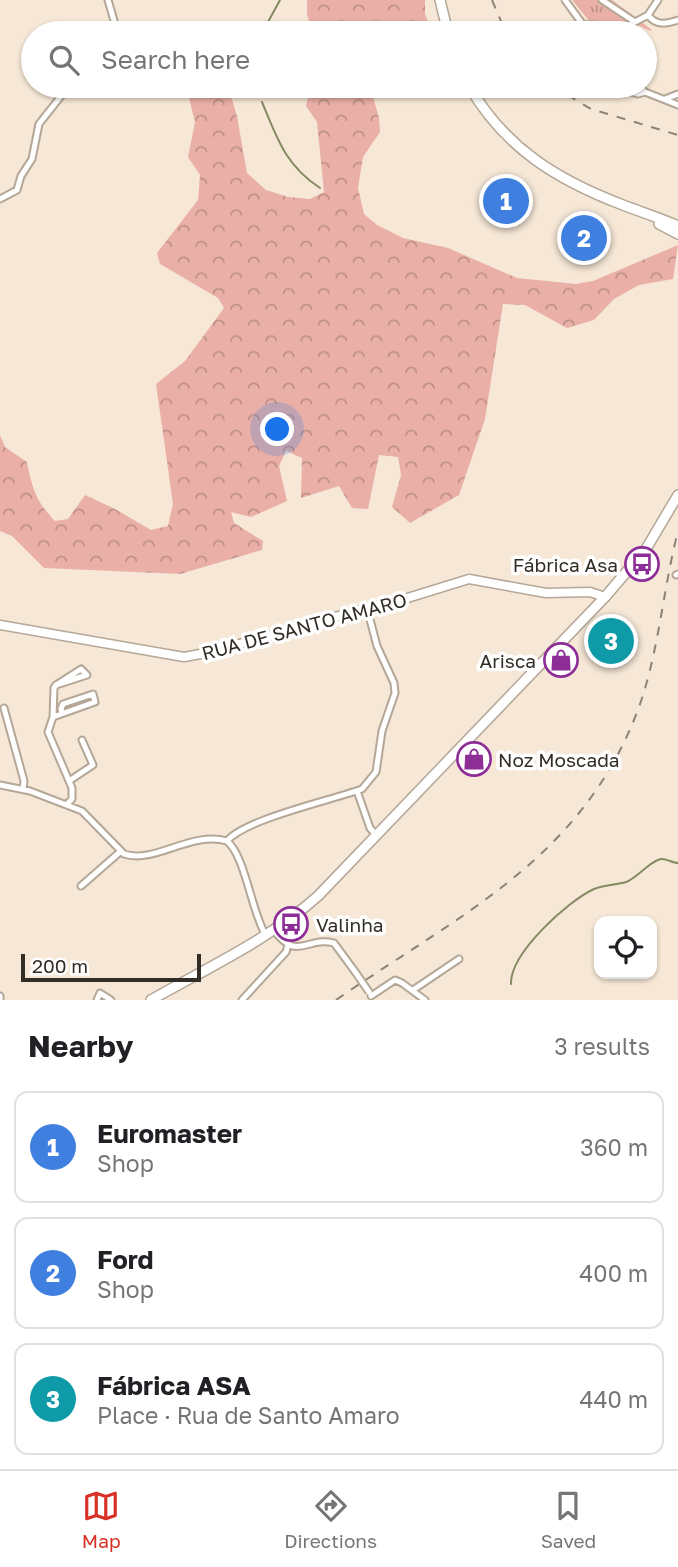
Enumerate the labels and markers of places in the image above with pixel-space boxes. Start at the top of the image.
pin: 1 [483,175,529,227]
pin: 2 [561,212,607,264]
bus stop icon: Fábrica Asa [623,545,661,583]
place label: Fábrica Asa [513,553,618,576]
pin: 3 [588,615,634,667]
shop icon: Arisca [542,641,580,679]
place label: Arisca [480,649,536,672]
shop icon: Noz Moscada [455,740,493,778]
place label: Noz Moscada [498,748,620,771]
bus stop icon: Valinha [272,905,310,943]
place label: Valinha [316,913,384,936]

